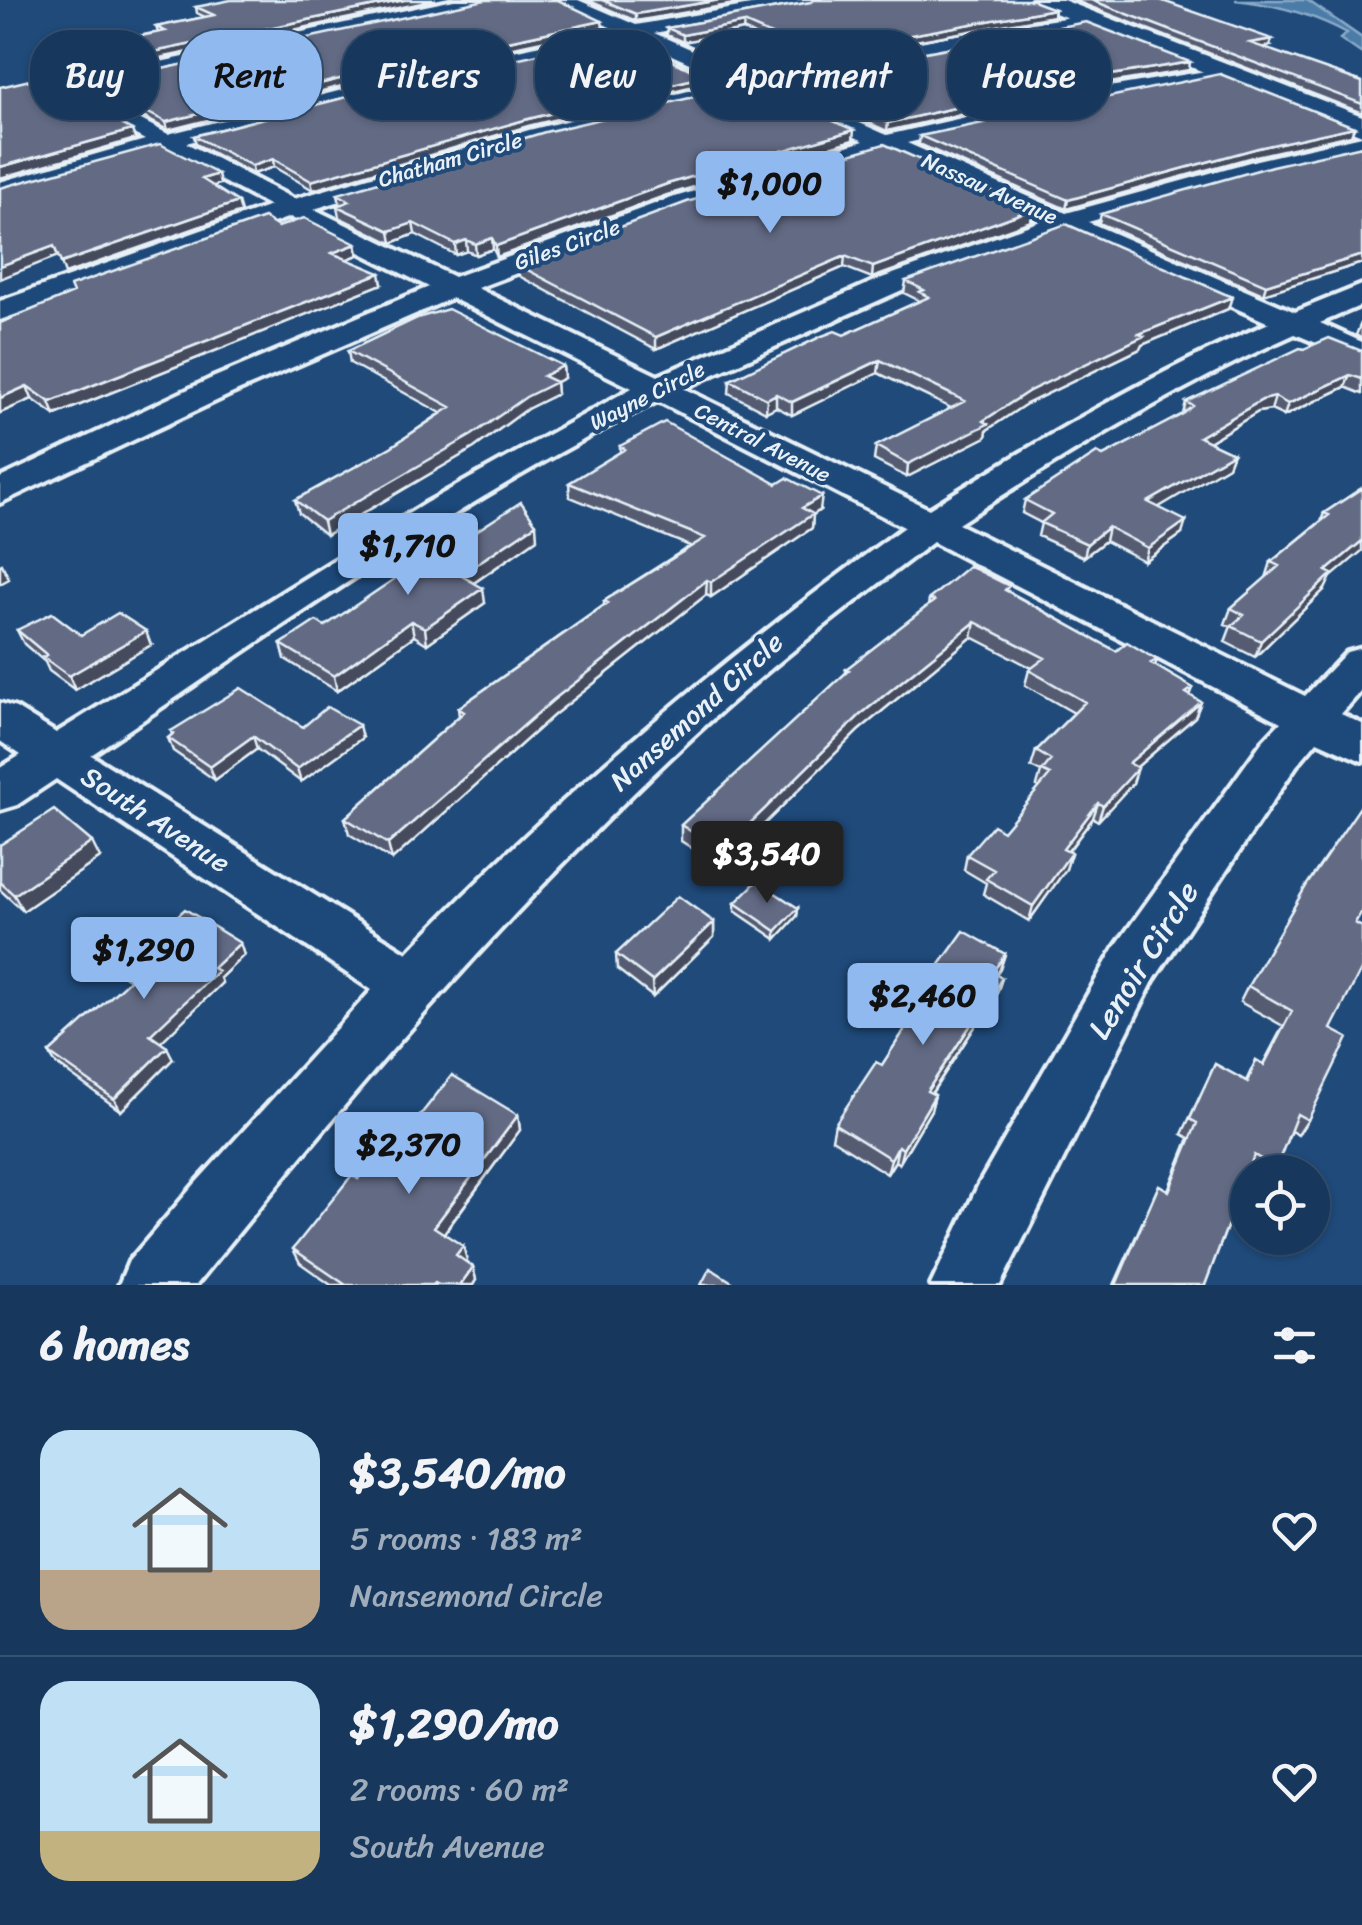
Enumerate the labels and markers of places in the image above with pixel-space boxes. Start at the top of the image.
pin: $1,000 [689,151,851,236]
pin: $1,710 [327,513,489,598]
pin: $3,540 [686,821,848,906]
pin: $1,290 [63,917,225,1002]
pin: $2,460 [842,963,1004,1048]
pin: $2,370 [328,1112,490,1197]

